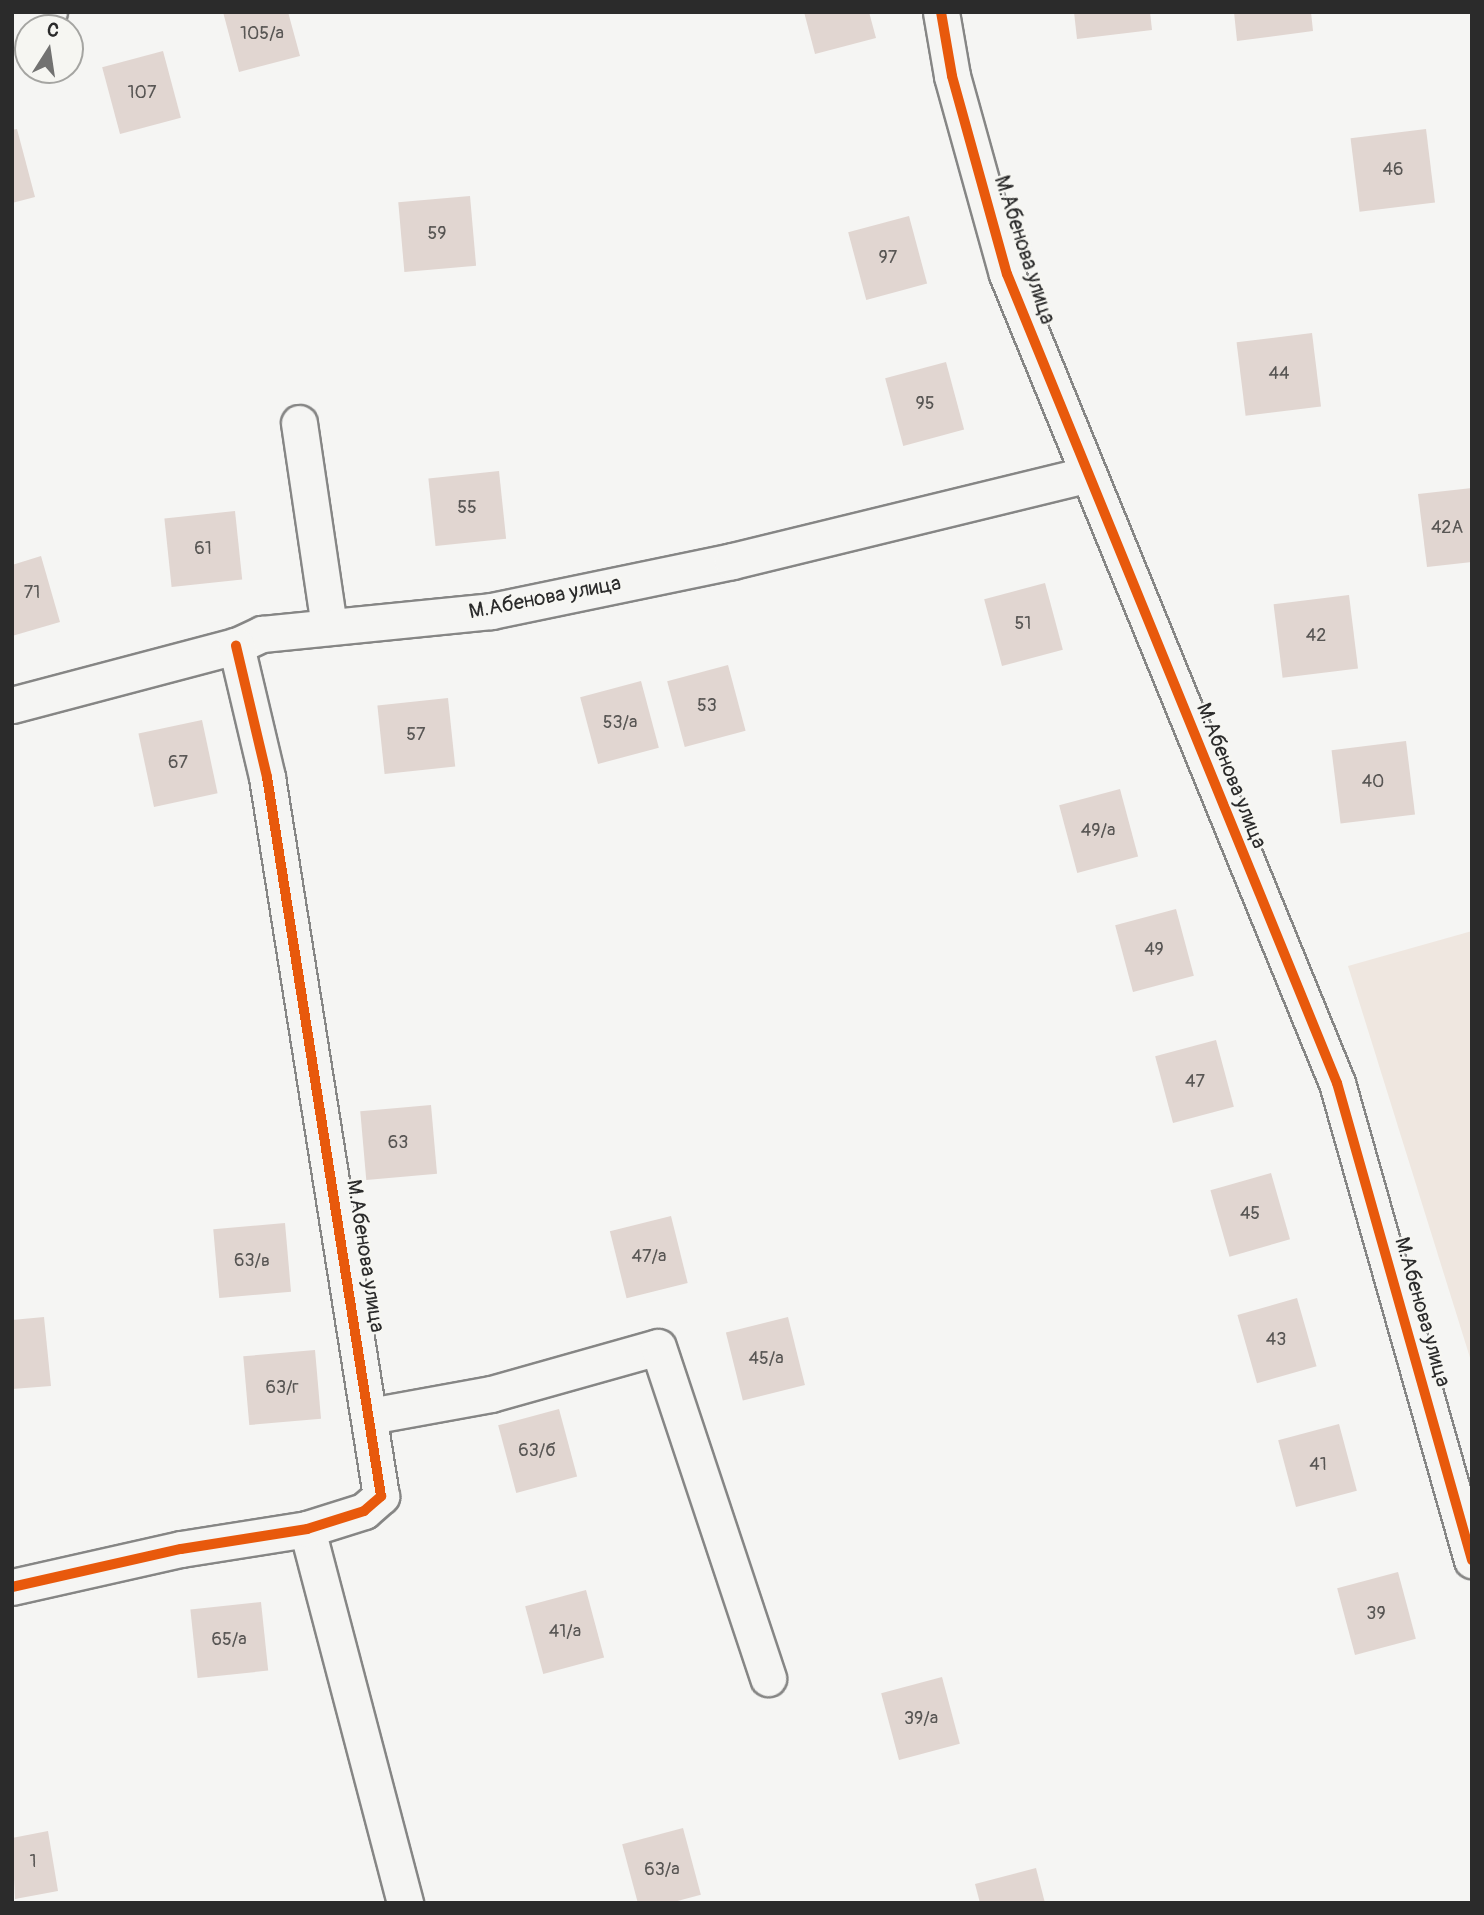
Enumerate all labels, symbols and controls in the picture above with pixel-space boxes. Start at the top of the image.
north arrow [14,14,84,84]
text: С [45,17,61,43]
house number: 105/а [240,23,284,45]
house number: 107 [128,82,156,104]
house number: 46 [1383,159,1403,181]
street label: М.Абенова улица [988,173,1060,327]
house number: 59 [427,223,447,245]
house number: 97 [879,247,897,269]
house number: 44 [1269,363,1289,385]
house number: 95 [915,393,935,415]
house number: 55 [457,497,477,519]
house number: 42А [1431,517,1463,539]
house number: 61 [194,538,212,560]
street label: М.Абенова улица [467,571,623,625]
house number: 71 [24,582,40,604]
house number: 51 [1015,613,1031,635]
house number: 42 [1306,625,1326,647]
house number: 53 [697,695,717,717]
street label: М.Абенова улица [1190,700,1272,852]
house number: 53/а [603,712,637,734]
house number: 57 [406,724,426,746]
house number: 67 [168,752,188,774]
house number: 40 [1362,771,1384,793]
house number: 49/а [1081,820,1115,842]
house number: 49 [1144,939,1164,961]
house number: 47 [1185,1071,1205,1093]
house number: 63 [388,1132,408,1154]
street label: М.Абенова улица [340,1178,390,1334]
house number: 45 [1240,1203,1260,1225]
street label: М.Абенова улица [1389,1234,1455,1390]
house number: 47/а [632,1246,666,1268]
house number: 63/в [234,1250,270,1272]
house number: 43 [1266,1329,1286,1351]
house number: 45/а [748,1348,784,1370]
house number: 63/г [265,1377,299,1399]
house number: 63/б [518,1440,556,1462]
house number: 41 [1309,1454,1327,1476]
house number: 39 [1366,1603,1386,1625]
house number: 41/а [549,1621,581,1643]
house number: 65/а [211,1629,247,1651]
house number: 39/а [904,1708,938,1730]
house number: 1 [29,1851,37,1873]
house number: 63/а [644,1859,680,1881]

